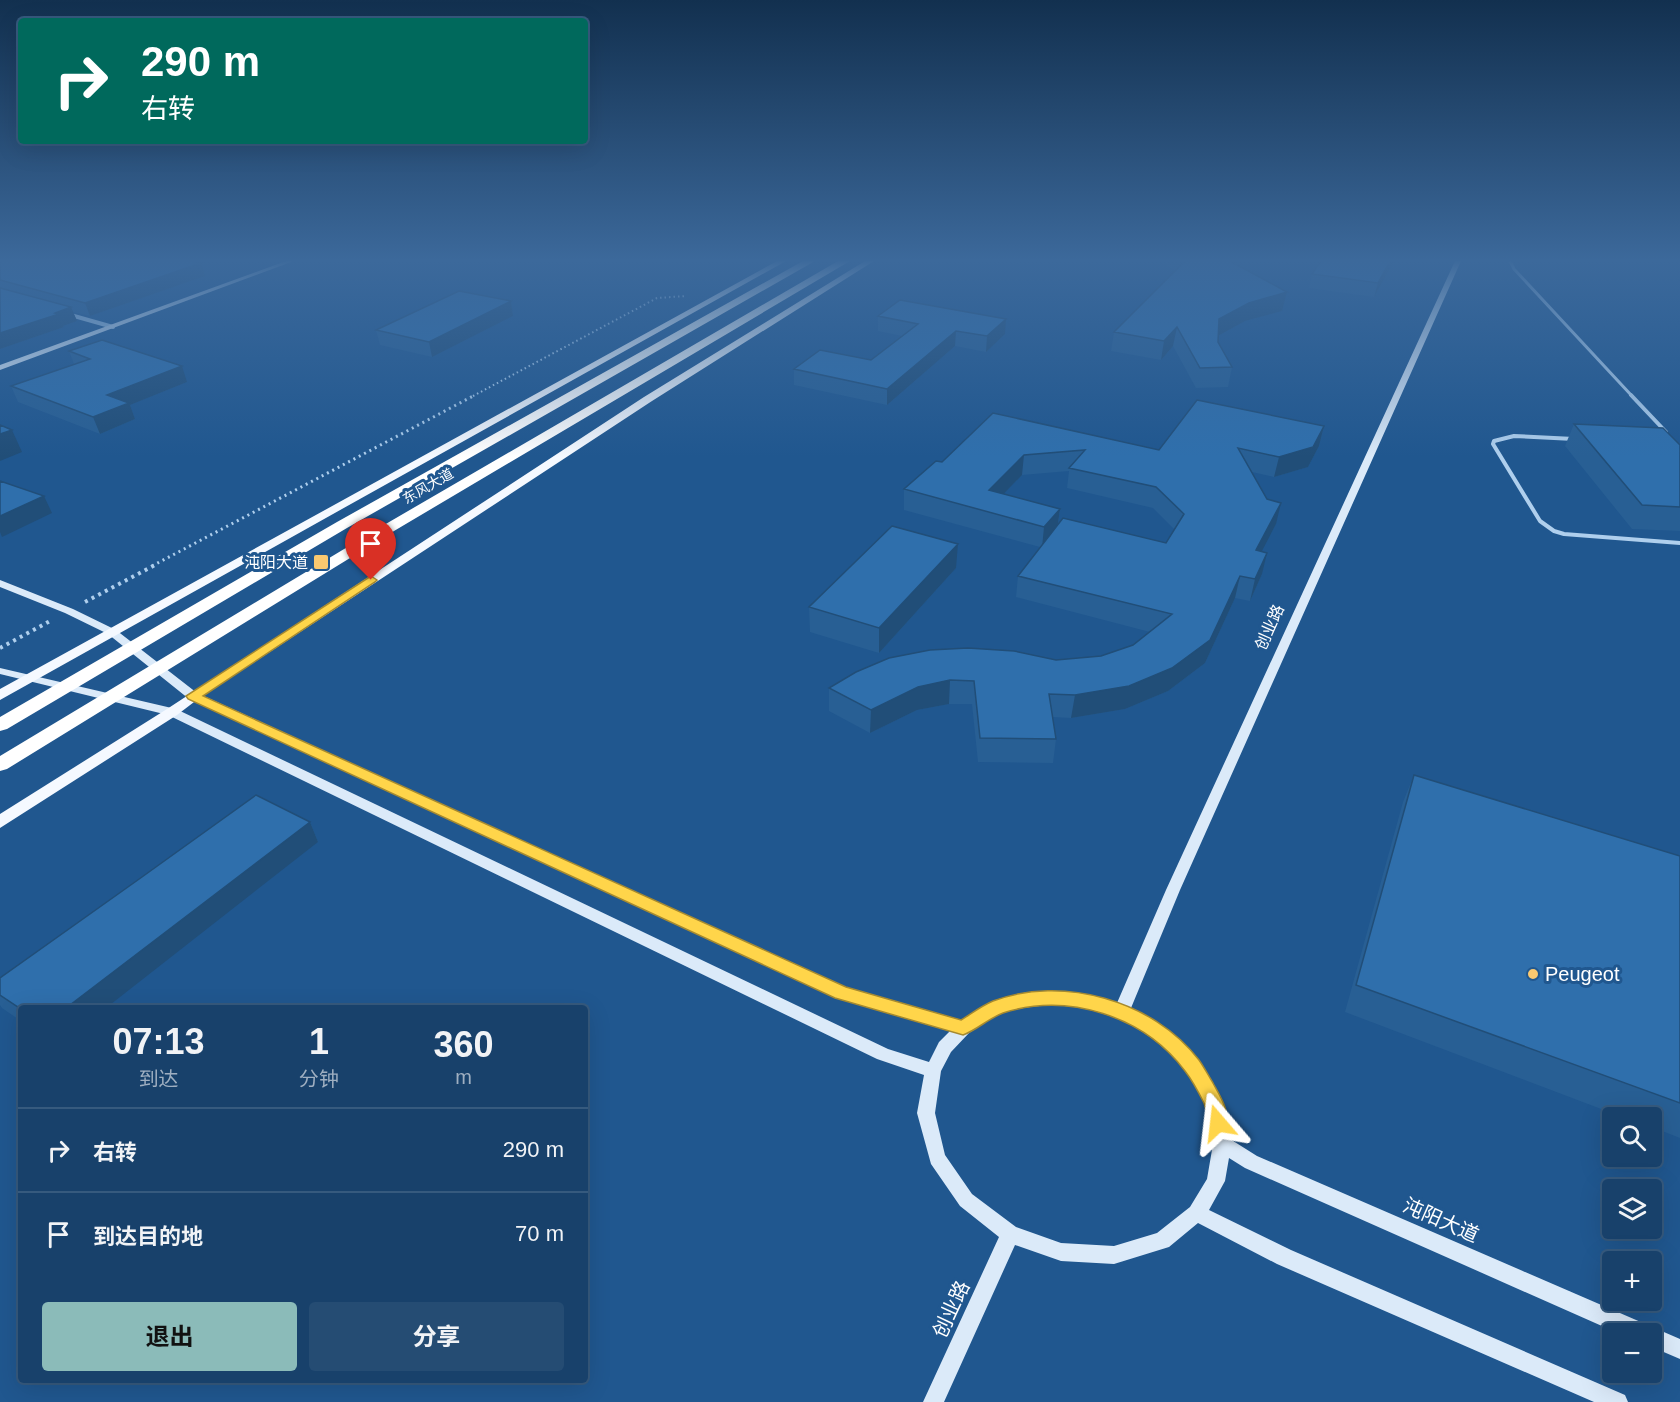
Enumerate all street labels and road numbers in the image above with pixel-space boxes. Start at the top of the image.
street label: 东风大道 [400,465,456,507]
street label: 创业路 [1252,602,1287,653]
street label: 沌阳大道 [1400,1194,1482,1246]
street label: 创业路 [928,1277,974,1341]

